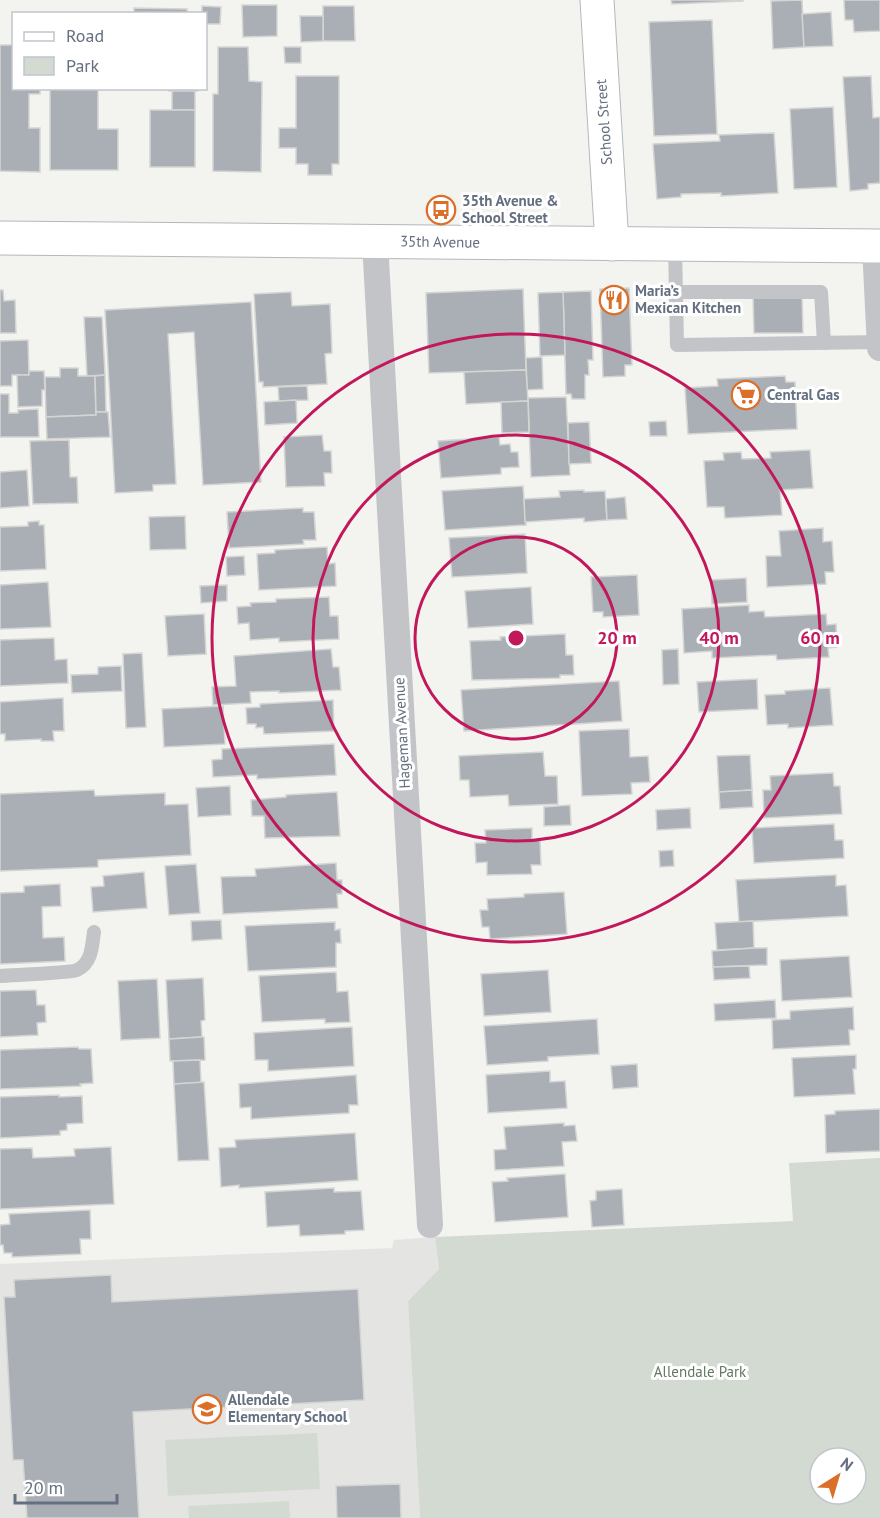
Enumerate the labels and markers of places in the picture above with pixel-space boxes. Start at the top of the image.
place label: 35th Avenue & School Street [462,191,558,227]
bus stop icon: 35th Avenue & School Street [425,194,457,226]
place label: Maria’s Mexican Kitchen [635,281,741,317]
restaurant icon: Maria’s Mexican Kitchen [598,284,630,316]
supermarket icon: Central Gas [730,379,762,411]
place label: Central Gas [767,385,840,404]
centre of rings [506,628,526,648]
place label: Allendale Elementary School [228,1390,348,1426]
school or university icon: Allendale Elementary School [191,1393,223,1425]

